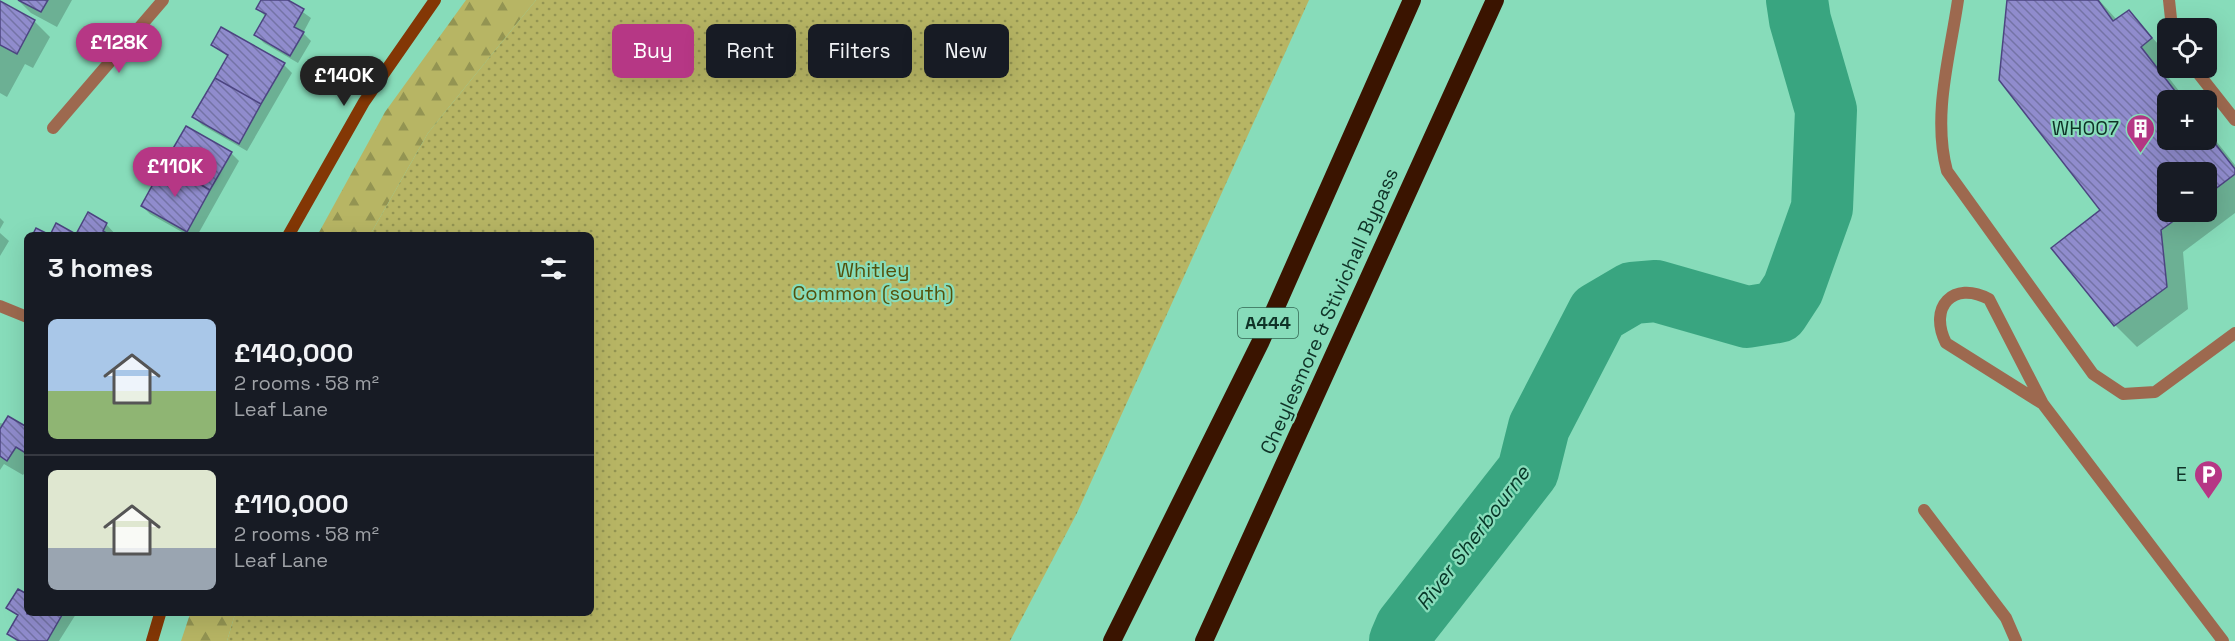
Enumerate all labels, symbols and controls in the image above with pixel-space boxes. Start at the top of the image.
map controls [2157,18,2217,222]
button: locate [2157,18,2217,78]
pin: £128K [77,23,161,74]
chip: Buy [612,24,694,78]
chip: Rent [706,24,796,78]
chip: Filters [808,24,912,78]
chip: New [924,24,1009,78]
text: £128K [90,29,148,55]
pin: £140K [302,56,386,107]
text: £140K [314,62,374,88]
button: + [2157,90,2217,150]
building icon: WH007 [2124,112,2156,154]
place label: WH007 [2052,115,2119,141]
pin: £110K [133,147,217,198]
text: £110K [147,153,203,179]
button: − [2157,162,2217,222]
street label: Cheylesmore & Stivichall Bypass [1254,164,1404,458]
text: 3 homes [48,251,153,285]
icon: filters [537,252,570,285]
park label: Whitley Common (south) [793,257,953,306]
road number: A444 [1238,308,1298,338]
text: £140,000 [234,336,353,370]
icon: home [96,343,168,415]
text: 2 rooms · 58 m² [234,370,379,396]
text: Leaf Lane [234,396,328,422]
parking icon: E [2192,458,2224,500]
water label: River Sherbourne [1410,459,1537,615]
place label: E [2176,461,2187,487]
text: £110,000 [234,487,349,521]
icon: home [96,494,168,566]
text: 2 rooms · 58 m² [234,521,379,547]
text: Leaf Lane [234,547,328,573]

